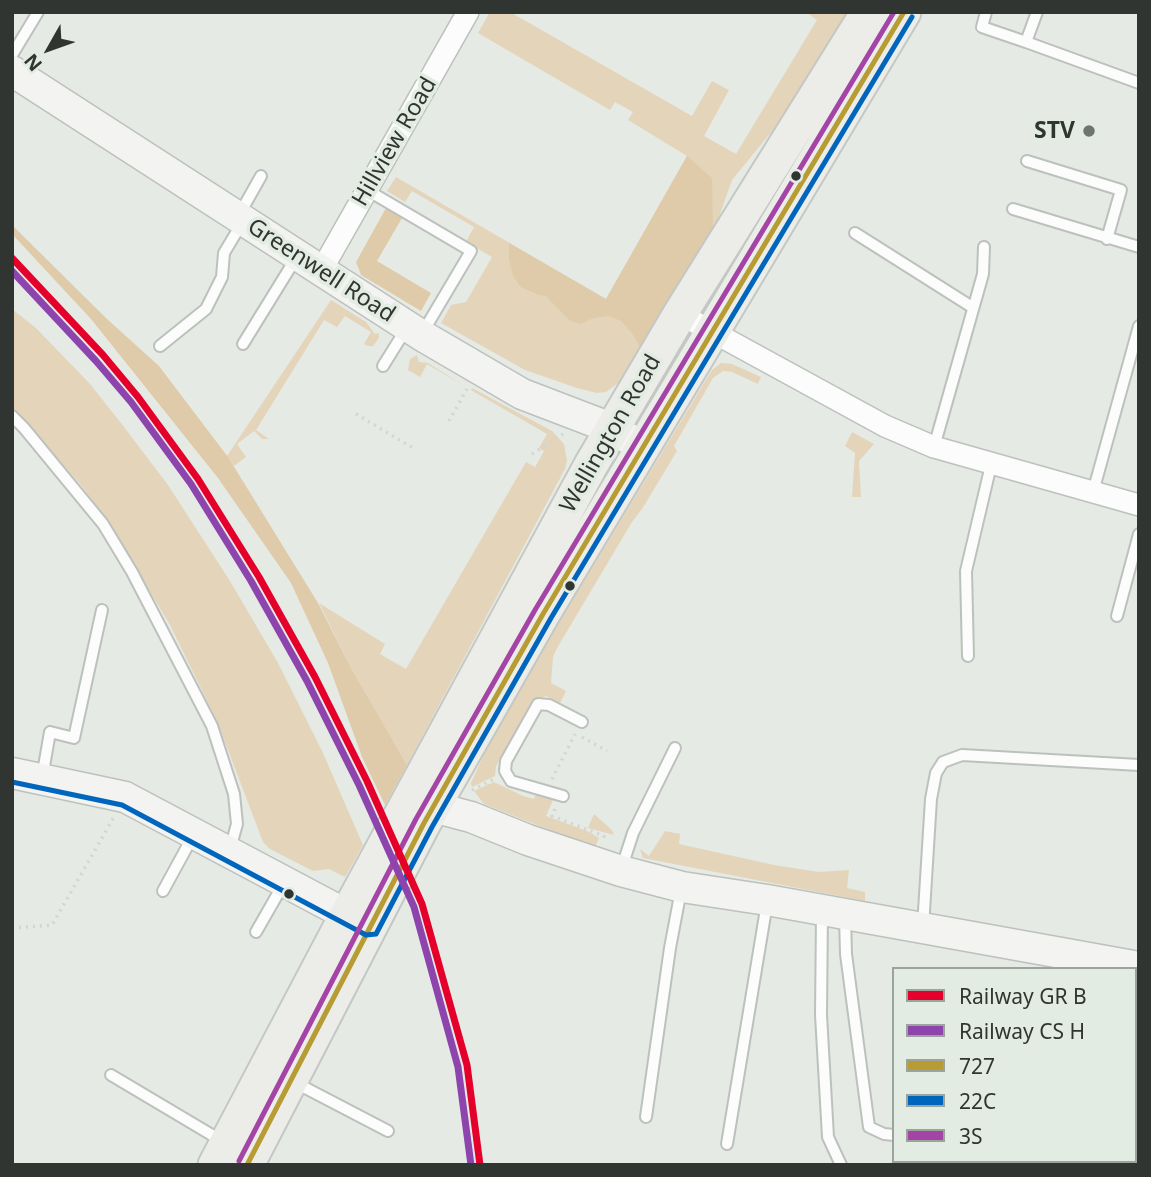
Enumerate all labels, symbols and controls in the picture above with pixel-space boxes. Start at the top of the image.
north arrow [14,14,84,84]
text: N [18,48,48,77]
street label: Hillview Road [347,73,443,211]
place label: STV [1034,117,1075,145]
marker: STV [1081,123,1097,139]
unlabelled marker [789,169,803,183]
street label: Greenwell Road [242,213,400,329]
street label: Wellington Road [555,350,667,518]
unlabelled marker [563,579,577,593]
unlabelled marker [282,887,296,901]
legend [892,967,1137,1163]
text: Railway GR B [959,982,1087,1010]
text: Railway CS H [959,1017,1085,1045]
text: 727 [959,1052,995,1080]
text: 22C [959,1087,996,1115]
text: 3S [959,1122,983,1150]

